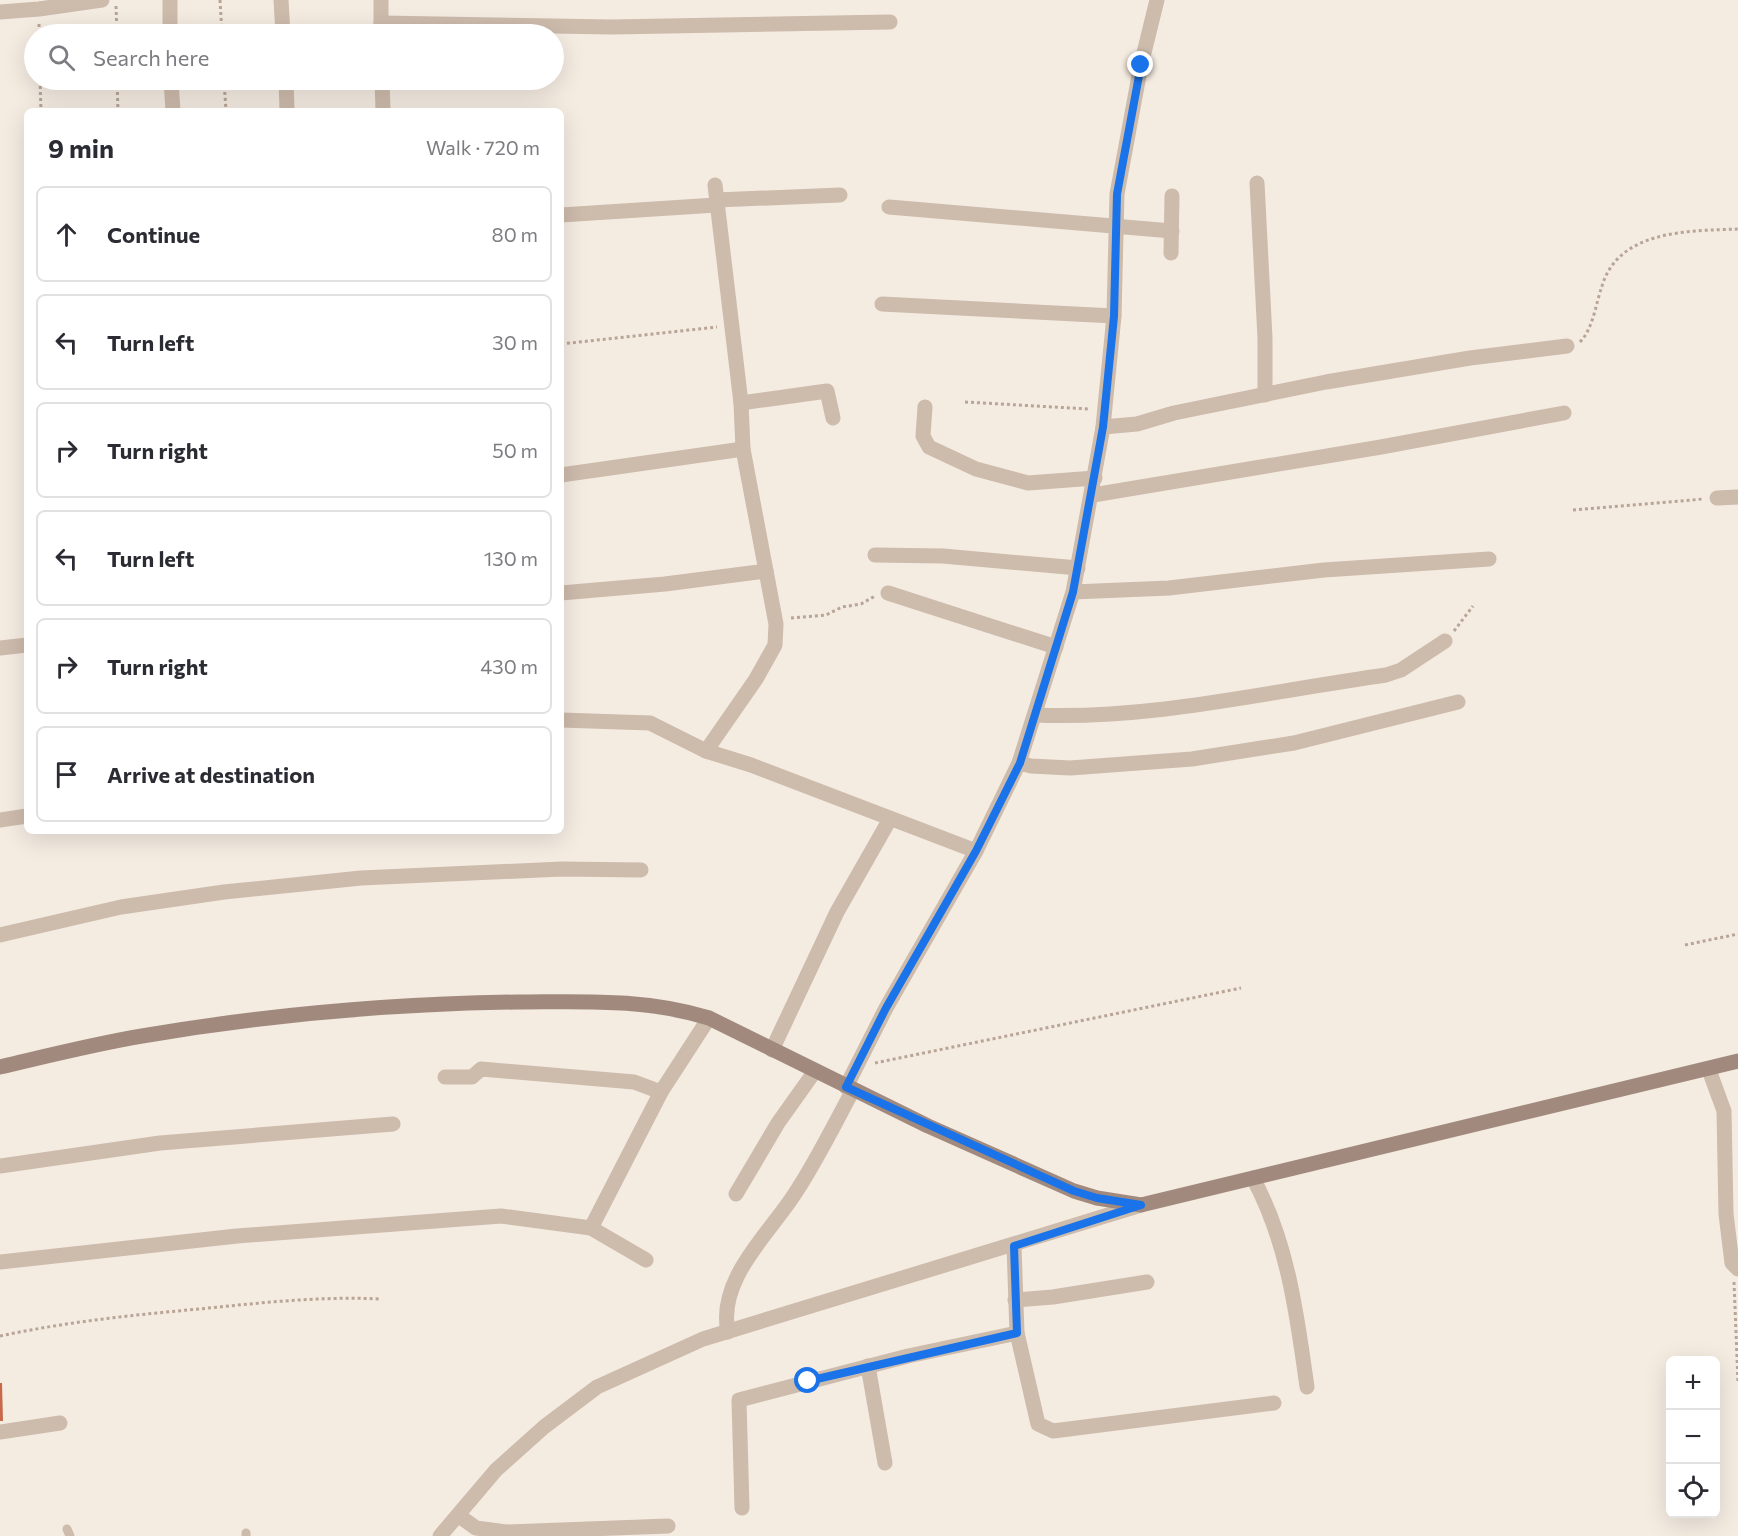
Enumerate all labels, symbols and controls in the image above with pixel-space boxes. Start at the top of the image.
search box [24,24,564,90]
icon: search [45,41,78,74]
text: Search here [93,44,209,71]
route end [1127,51,1153,77]
text: 9 min [48,132,114,163]
text: Walk · 720 m [426,135,540,159]
icon: ahead [50,218,83,251]
text: Continue [107,221,200,248]
text: 80 m [492,222,538,246]
icon: left [50,326,83,359]
text: Turn left [107,329,194,356]
text: 30 m [492,330,538,354]
icon: right [50,434,83,467]
text: Turn right [107,437,208,464]
text: 50 m [492,438,538,462]
icon: left [50,542,83,575]
text: Turn left [107,545,194,572]
text: 130 m [484,546,538,570]
icon: right [50,650,83,683]
text: Turn right [107,653,208,680]
text: 430 m [480,654,538,678]
icon: arrive [50,758,83,791]
text: Arrive at destination [107,761,315,788]
map controls [1666,1356,1720,1518]
button: + [1666,1356,1720,1410]
route start [794,1367,820,1393]
button: − [1666,1410,1720,1464]
button: locate [1666,1464,1720,1518]

